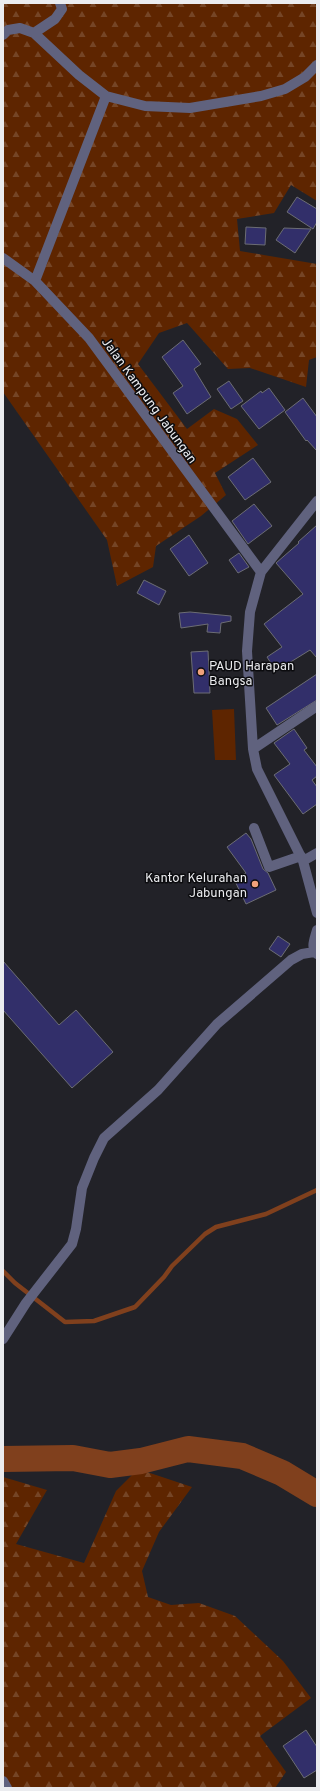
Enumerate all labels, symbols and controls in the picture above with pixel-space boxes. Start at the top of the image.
street label: Jalan Kampung Jabungan [97,335,199,467]
place label: PAUD Harapan Bangsa [209,659,294,690]
marker: PAUD Harapan Bangsa [196,667,206,677]
place label: Kantor Kelurahan Jabungan [145,871,247,902]
marker: Kantor Kelurahan Jabungan [250,879,260,889]

